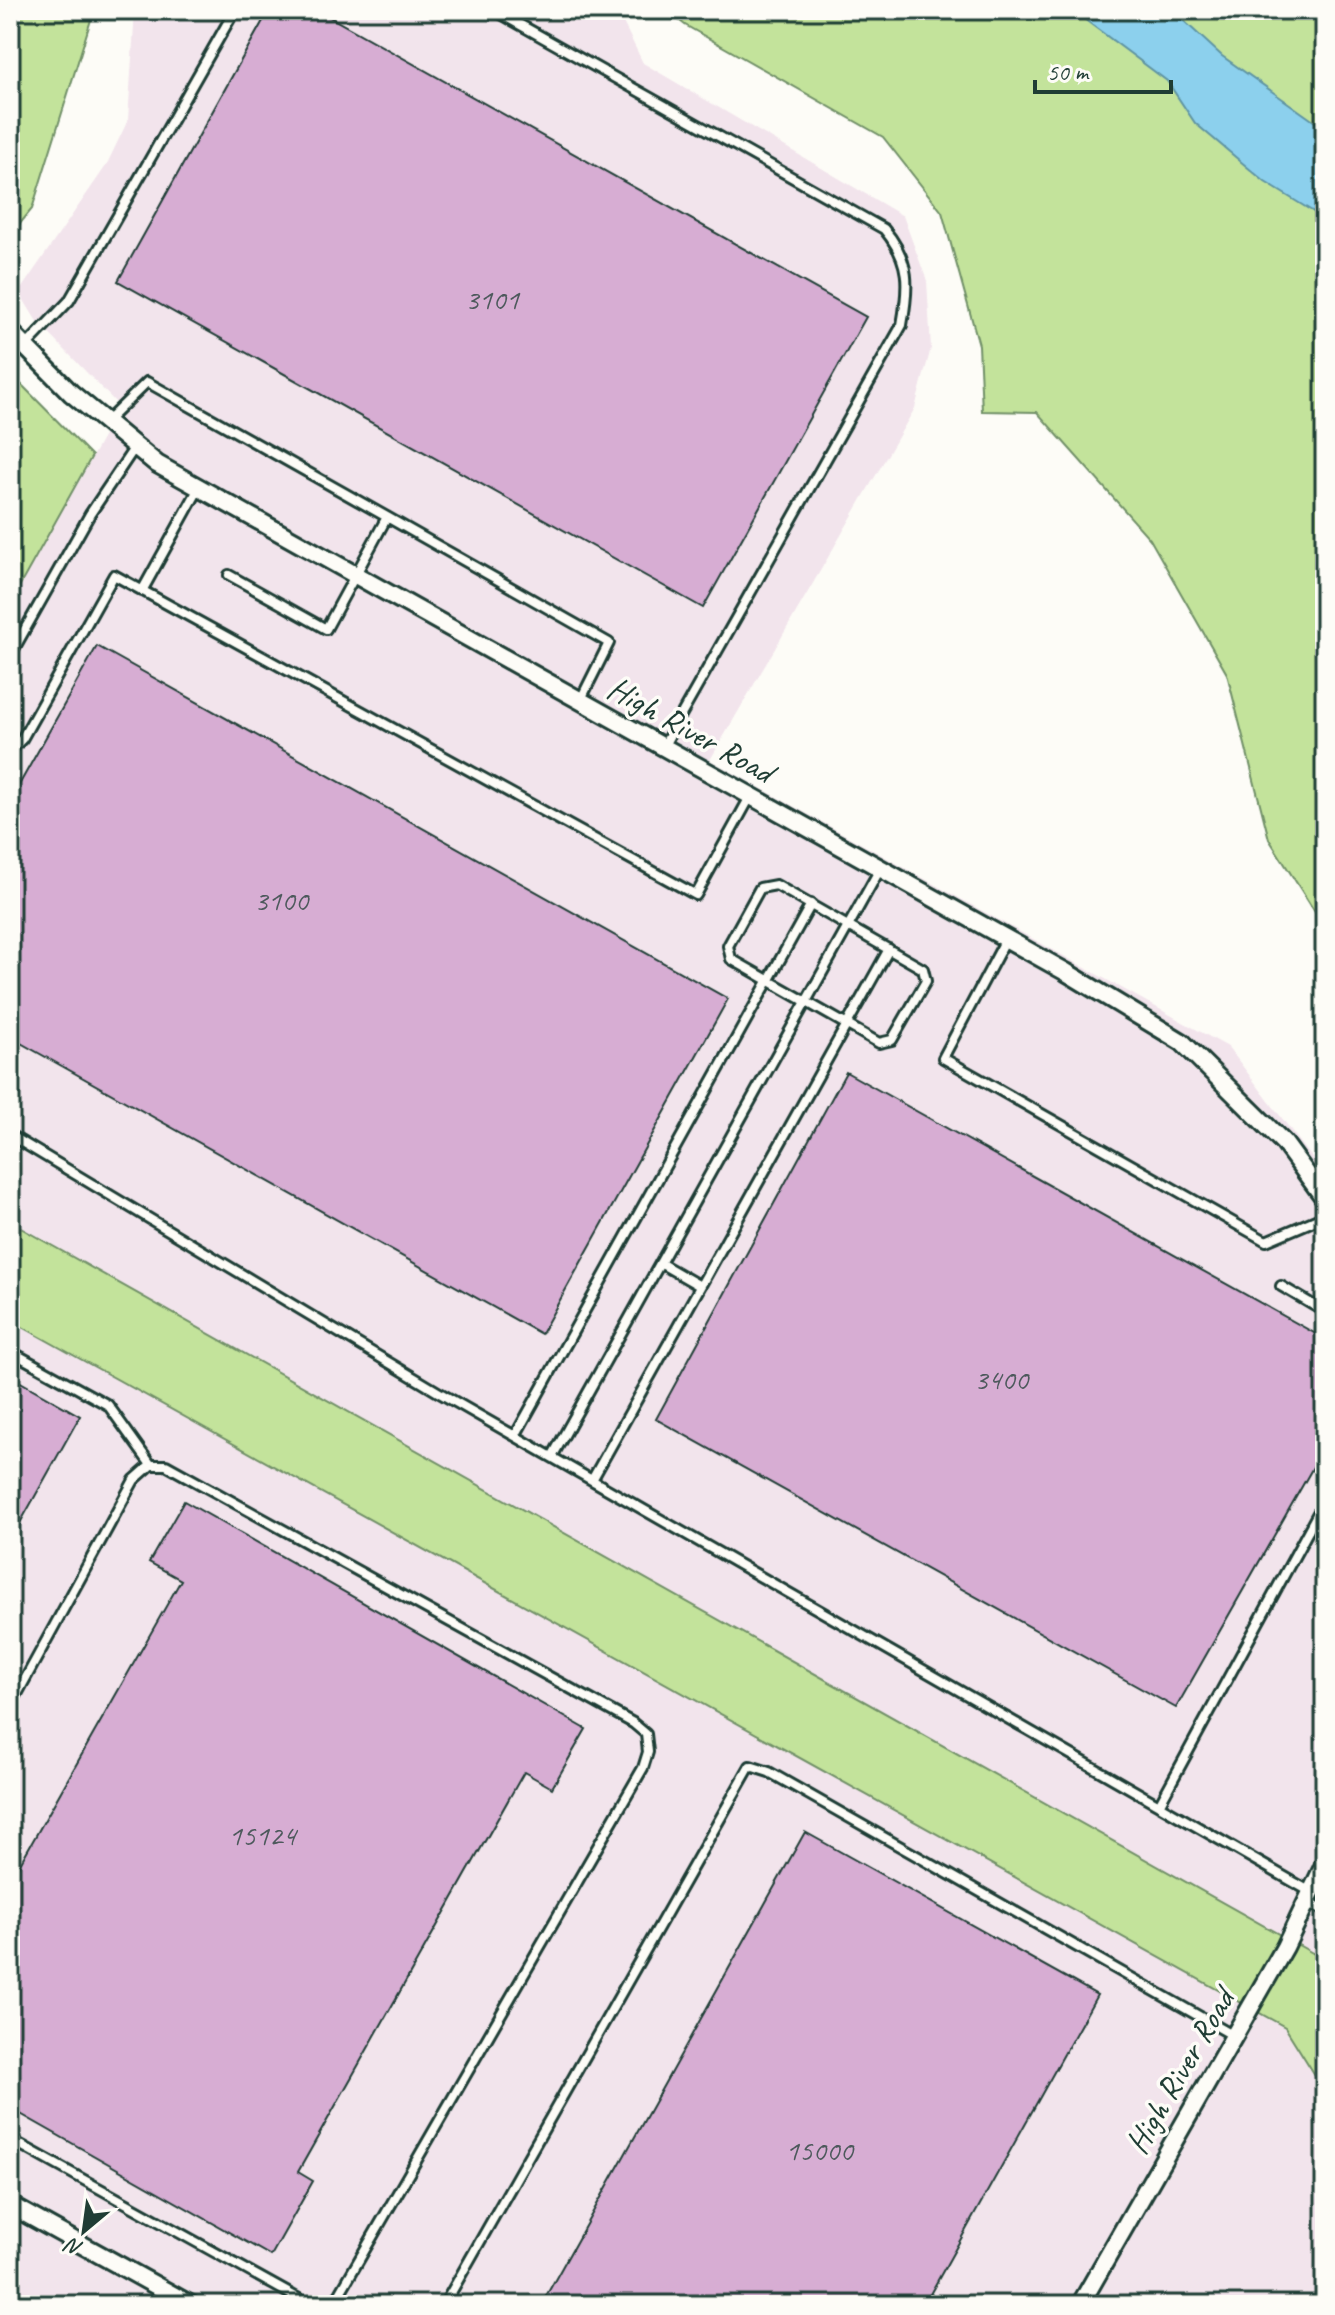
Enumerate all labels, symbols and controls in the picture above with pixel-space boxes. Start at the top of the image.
scale bar [1035,44,1171,94]
text: 50 m [1047,57,1090,87]
house number: 3101 [465,280,520,318]
street label: High River Road [600,666,786,795]
house number: 3100 [254,881,310,919]
house number: 3400 [974,1360,1031,1398]
house number: 15124 [228,1816,298,1854]
street label: High River Road [1115,1976,1247,2161]
house number: 15000 [785,2131,855,2169]
north arrow [44,2191,124,2271]
text: N [59,2230,88,2263]

